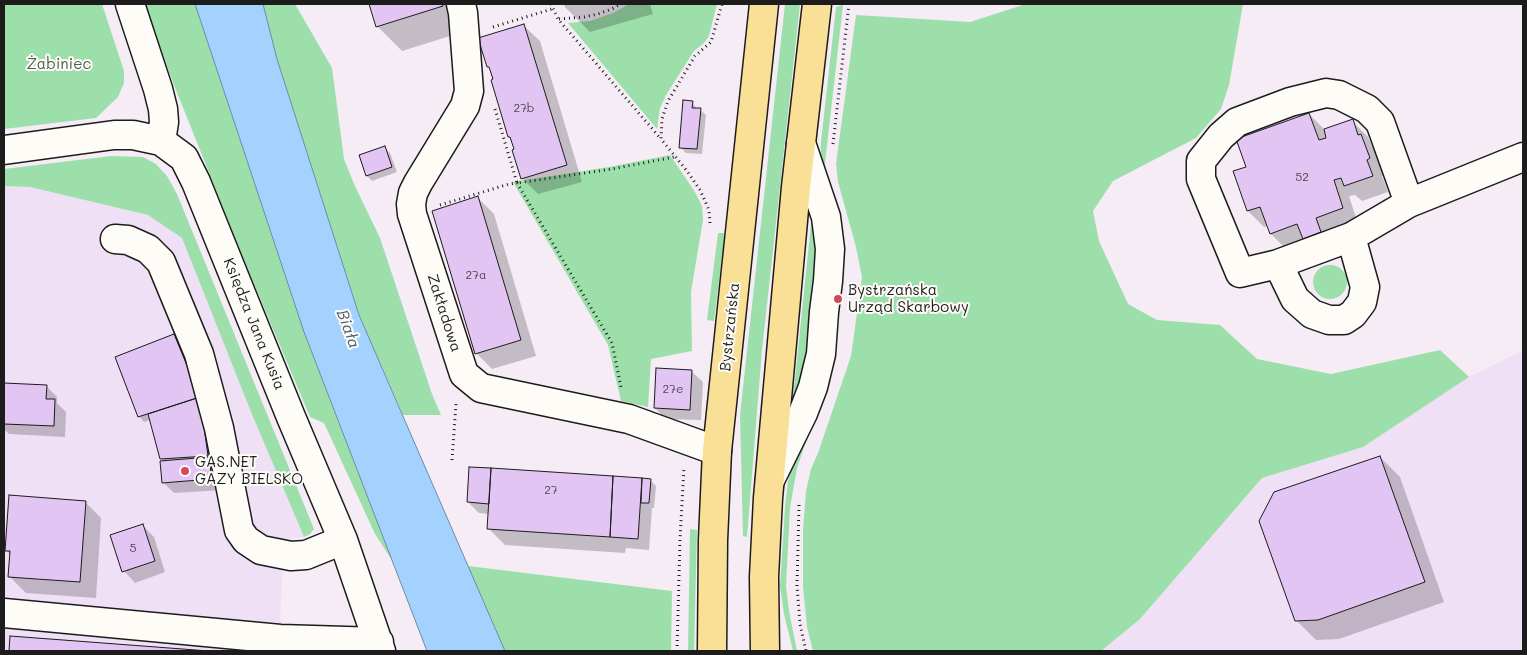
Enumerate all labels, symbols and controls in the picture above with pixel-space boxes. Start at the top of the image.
park label: Żabiniec [27,55,91,73]
house number: 27b [514,101,534,115]
house number: 52 [1295,170,1309,184]
street label: Księdza Jana Kusia [219,255,289,393]
house number: 27a [466,268,486,282]
street label: Zakładowa [423,272,465,354]
place label: Bystrzańska Urząd Skarbowy [848,281,969,316]
street label: Bystrzańska [716,282,744,372]
marker: Bystrzańska Urząd Skarbowy [832,293,844,305]
water label: Biała [332,307,364,351]
house number: 27e [663,382,683,396]
place label: GAS.NET GAZY BIELSKO [195,453,303,488]
marker: GAS.NET GAZY BIELSKO [179,465,191,477]
house number: 27 [544,483,558,497]
house number: 5 [130,541,136,555]

